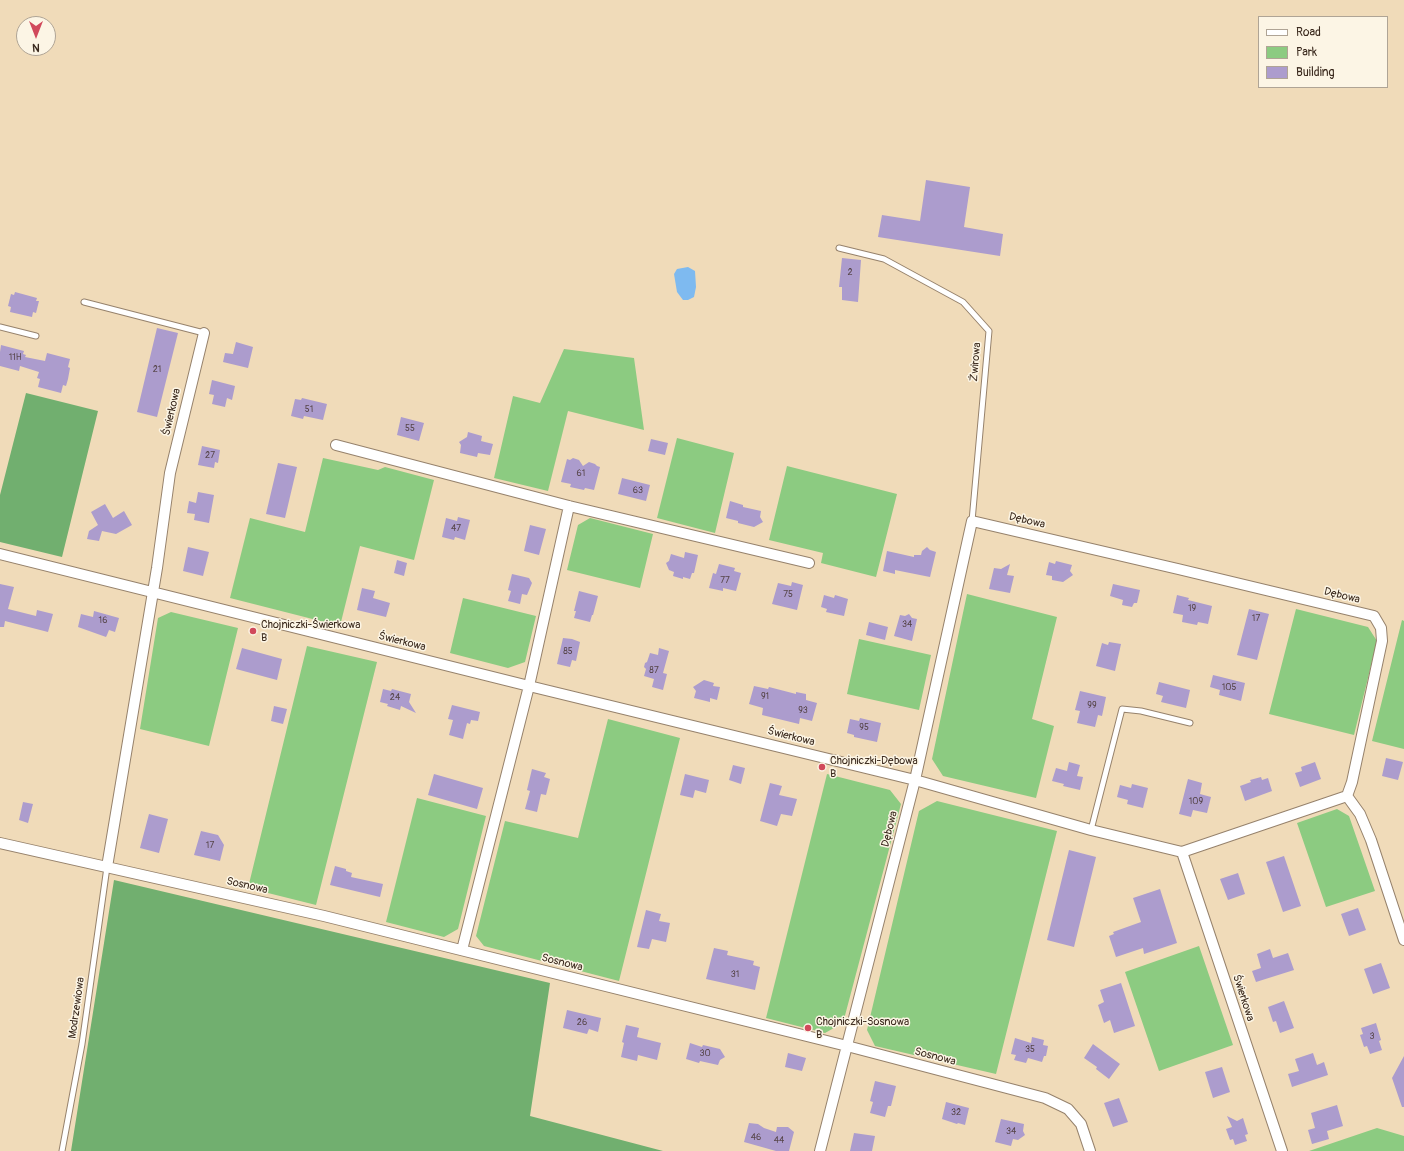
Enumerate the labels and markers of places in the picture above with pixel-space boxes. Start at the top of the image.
place label: Chojniczki-Świerkowa B [261,618,360,644]
marker: Chojniczki-Świerkowa B [248,626,258,636]
place label: Chojniczki-Dębowa B [830,754,918,780]
marker: Chojniczki-Dębowa B [817,762,827,772]
place label: Chojniczki-Sosnowa B [816,1015,909,1041]
marker: Chojniczki-Sosnowa B [803,1023,813,1033]

